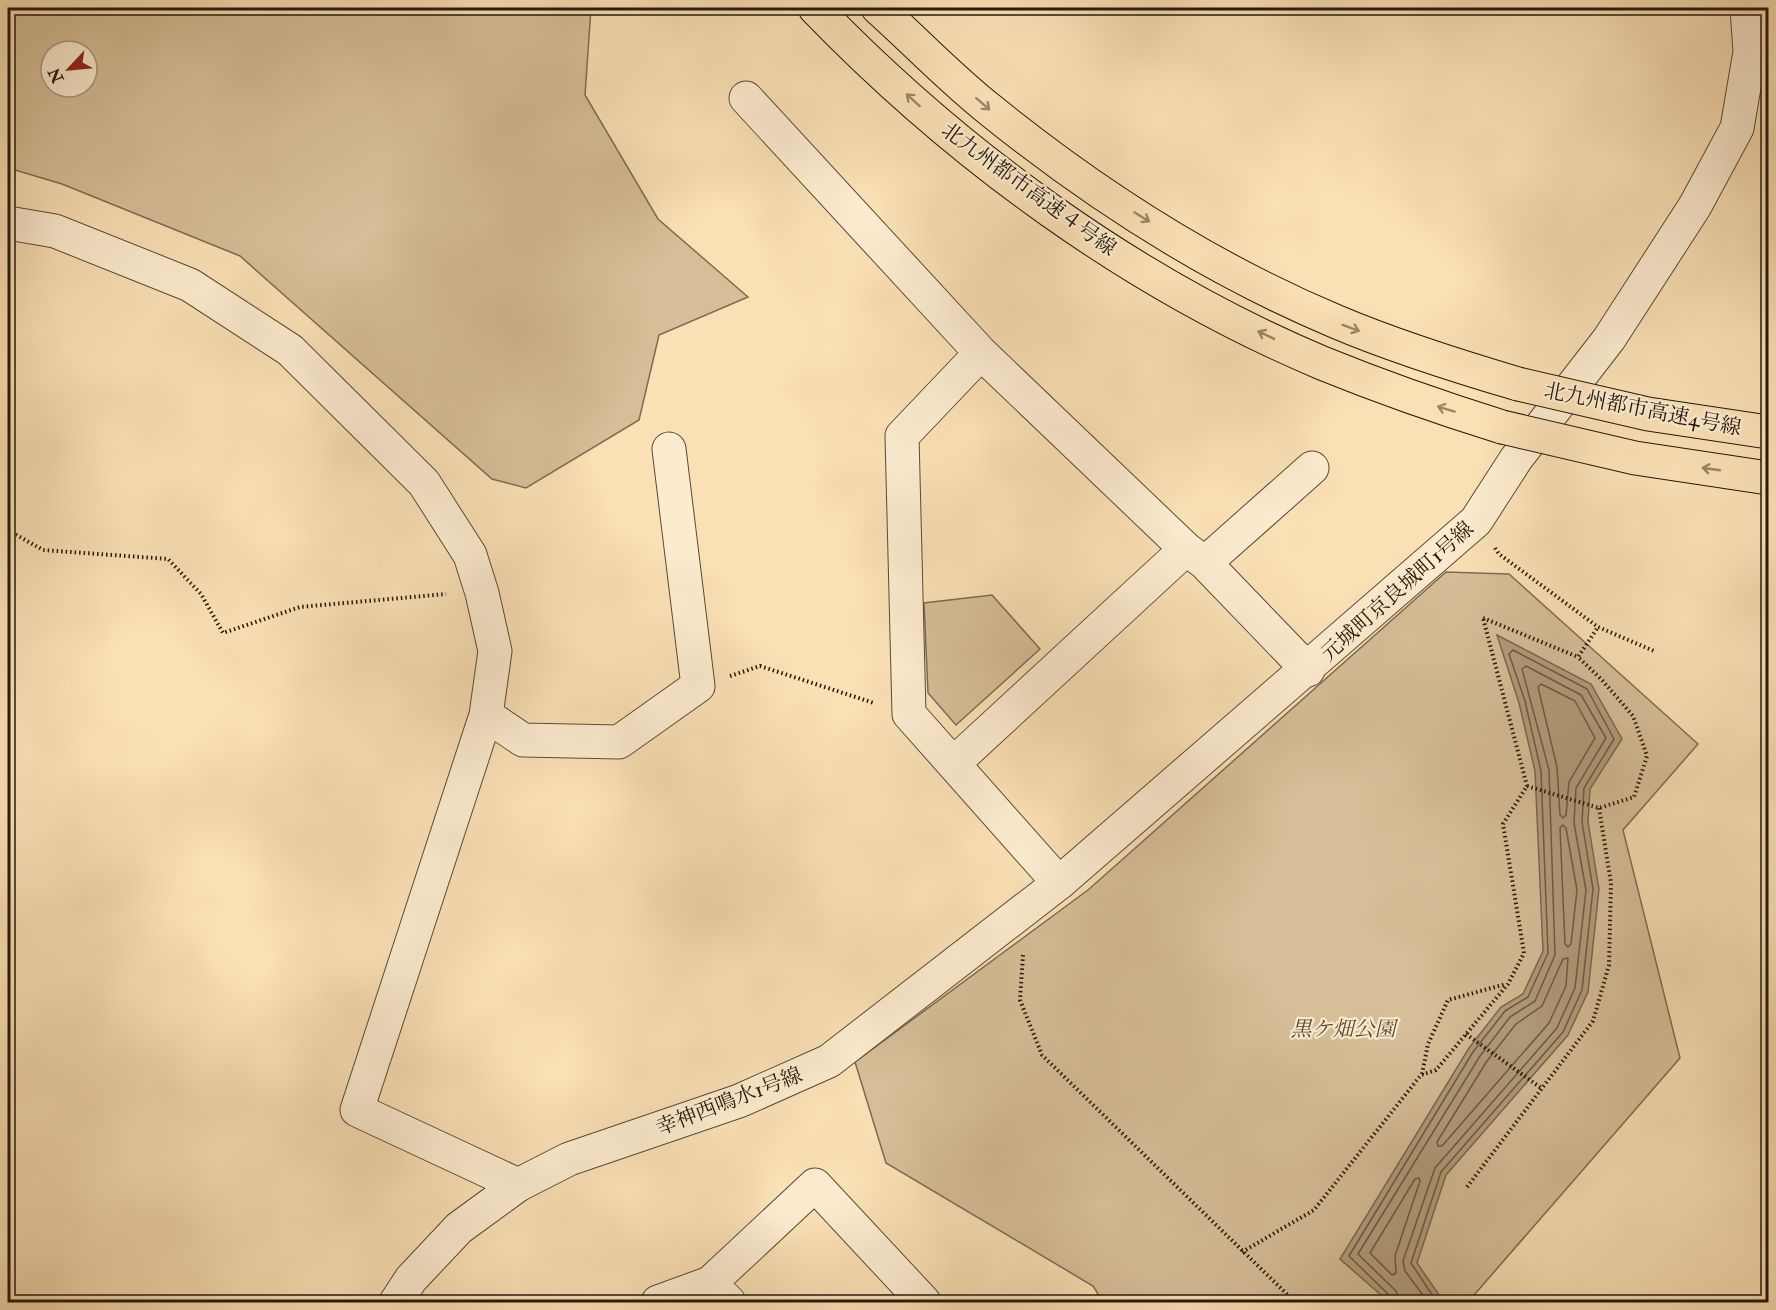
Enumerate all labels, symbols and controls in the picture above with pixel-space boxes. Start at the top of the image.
north arrow [39,39,99,99]
text: N [44,64,69,87]
one-way arrow [906,93,921,107]
one-way arrow [975,97,990,111]
street label: 北九州都市高速４号線 [936,117,1122,262]
one-way arrow [1133,212,1150,224]
one-way arrow [1341,323,1360,334]
one-way arrow [1257,329,1275,341]
street label: 北九州都市高速4号線 [1542,377,1744,442]
one-way arrow [1437,403,1456,414]
one-way arrow [1701,464,1721,475]
street label: 元城町京良城町1号線 [1315,516,1479,667]
park label: 黒ケ畑公園 [1291,1016,1398,1043]
street label: 幸神西鳴水1号線 [652,1061,806,1142]

